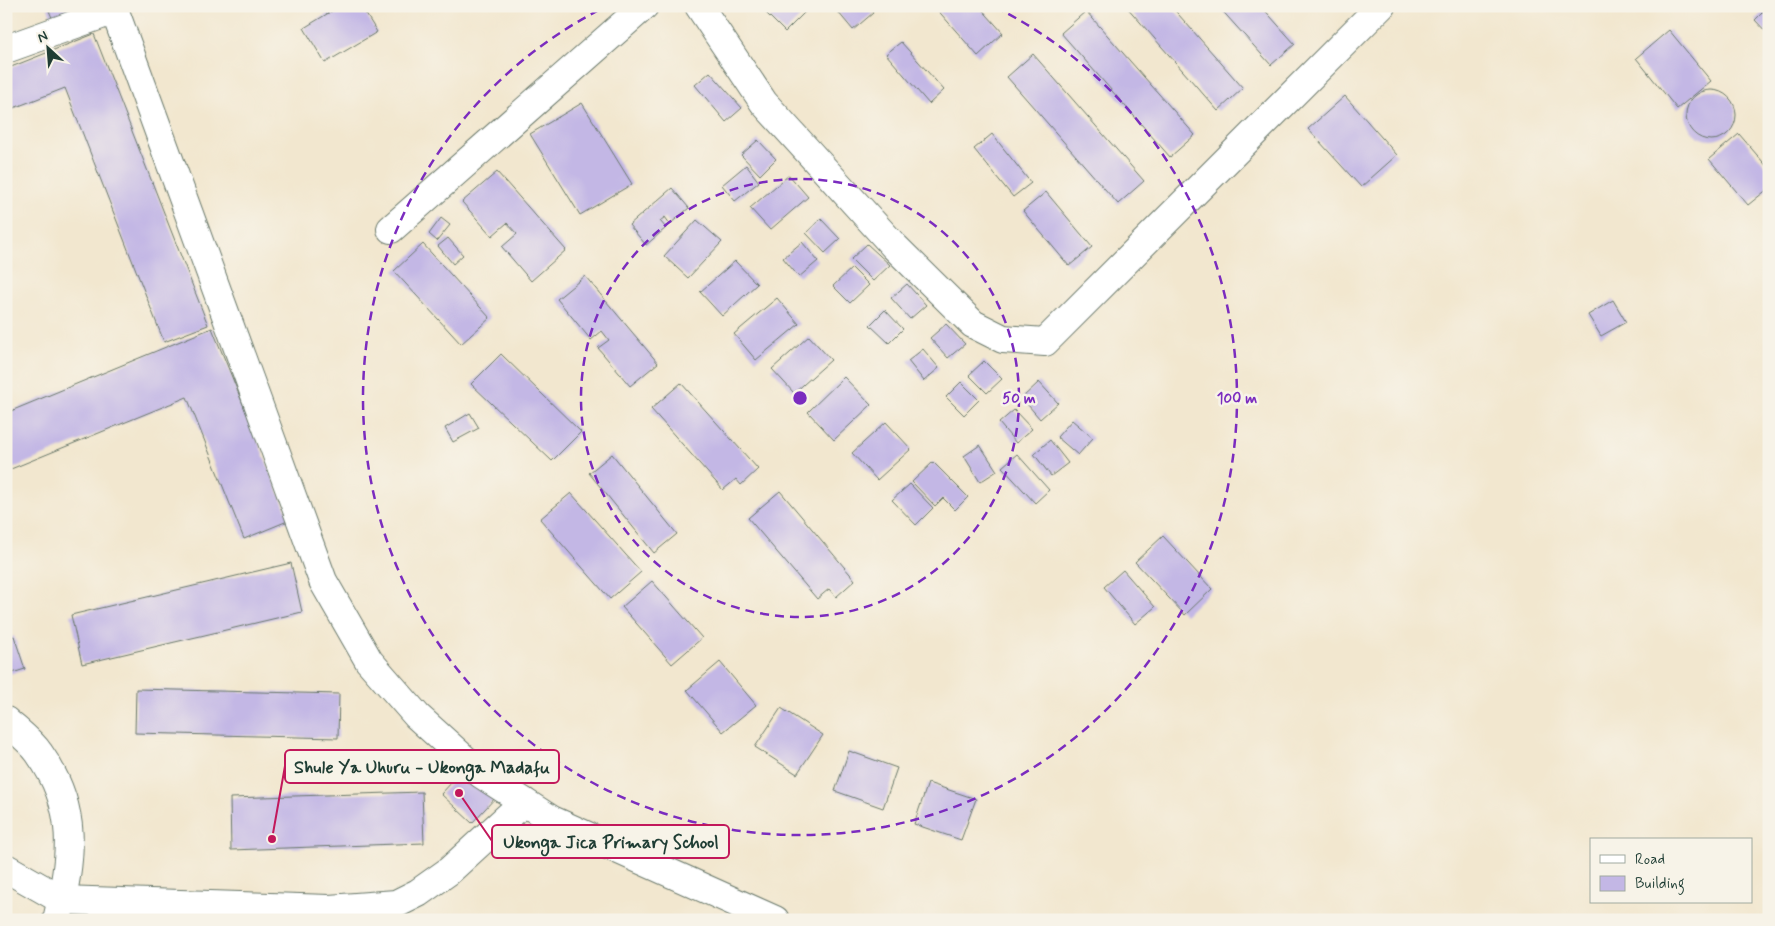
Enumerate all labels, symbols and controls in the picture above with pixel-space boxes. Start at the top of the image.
north arrow [22,22,72,72]
text: N [35,27,51,47]
centre of rings [791,389,809,407]
text: 50 m [1002,389,1036,409]
text: 100 m [1217,389,1257,409]
callout: Shule Ya Uhuru - Ukonga Madafu [285,750,559,783]
text: Shule Ya Uhuru - Ukonga Madafu [294,756,550,782]
callout: Ukonga Jica Primary School [492,825,729,858]
text: Ukonga Jica Primary School [503,831,719,857]
legend [1590,838,1752,904]
text: Road [1635,850,1665,870]
text: Building [1635,874,1685,895]

